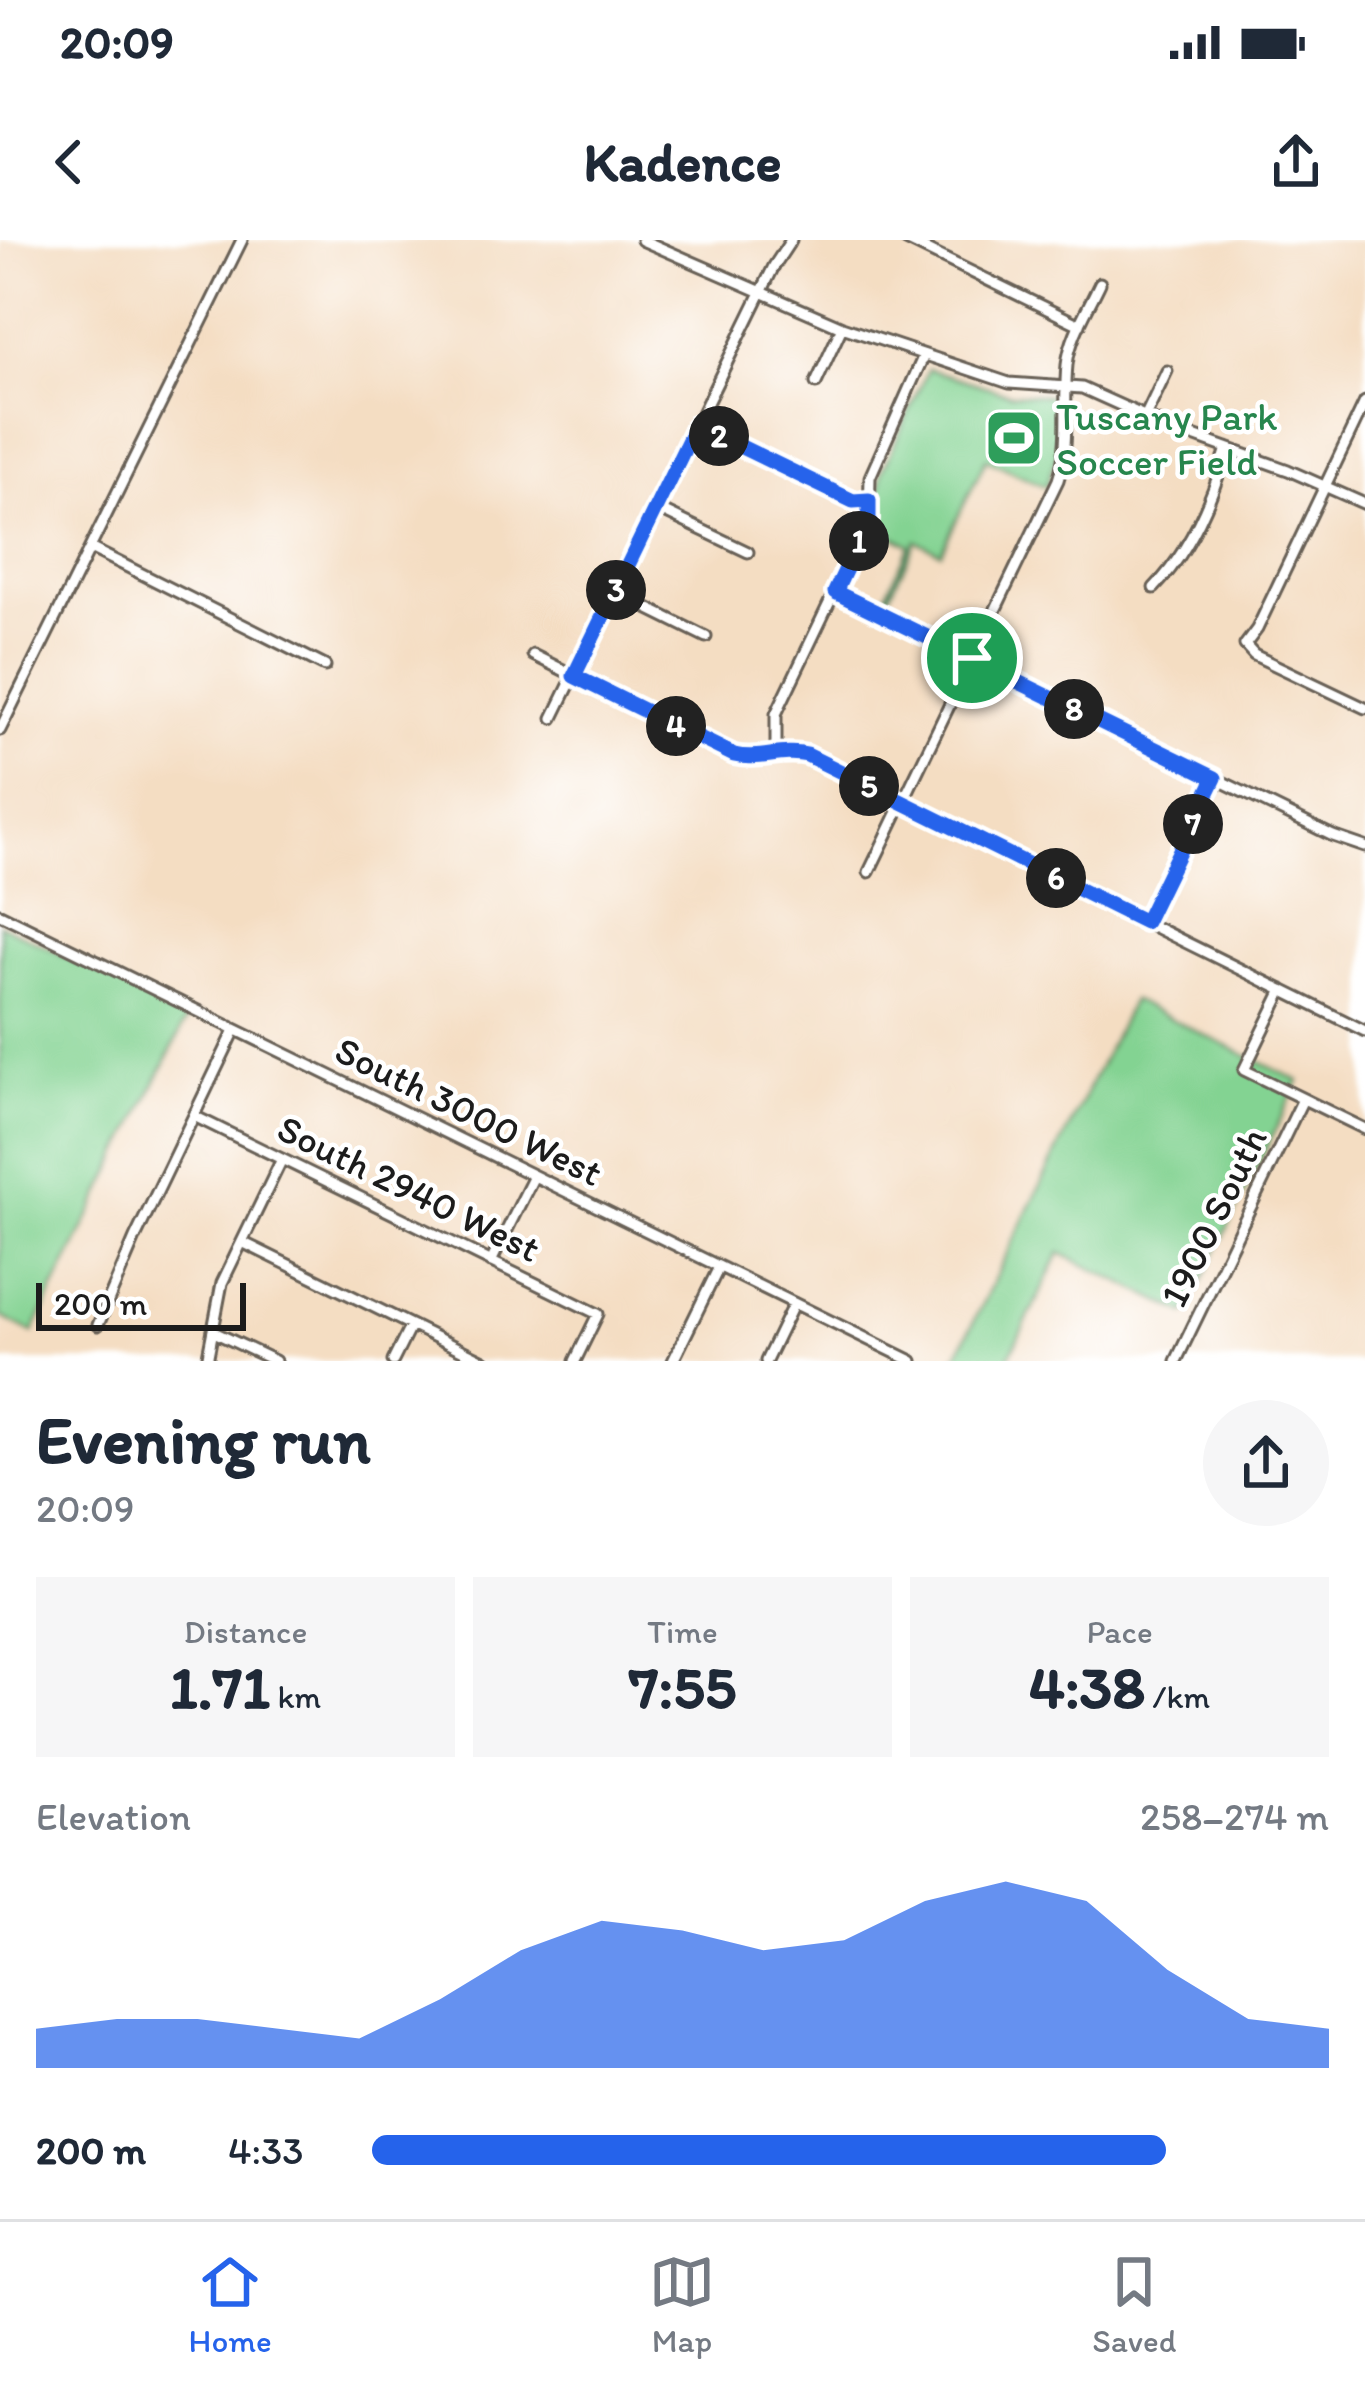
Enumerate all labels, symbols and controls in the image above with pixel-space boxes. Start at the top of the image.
text: 20:09 [60,15,174,69]
icon: back [36,129,102,195]
icon: share [1263,129,1329,195]
text: Kadence [583,130,782,195]
place label: Tuscany Park Soccer Field [1056,393,1277,485]
pin: 2 [689,406,749,466]
sports icon: Tuscany Park Soccer Field [983,407,1045,469]
text: 2 [710,416,728,455]
pin: 1 [829,511,889,571]
text: 1 [851,521,867,560]
pin: 3 [586,560,646,620]
text: 3 [607,570,625,609]
pin [921,607,1023,709]
icon: arrive [939,625,1005,691]
pin: 8 [1044,679,1104,739]
text: 8 [1065,689,1083,728]
pin: 4 [646,696,706,756]
text: 4 [666,706,686,745]
pin: 5 [839,756,899,816]
text: 5 [860,766,878,805]
pin: 7 [1163,794,1223,854]
text: 7 [1185,804,1201,843]
pin: 6 [1026,848,1086,908]
text: 6 [1047,858,1065,897]
street label: South 3000 West [328,1026,610,1196]
street label: South 2940 West [270,1104,548,1272]
street label: 1900 South [1150,1120,1276,1314]
scale bar [36,1277,246,1330]
text: 200 m [54,1284,147,1323]
text: Evening run [36,1400,371,1480]
button: share [1203,1400,1329,1526]
text: 20:09 [36,1485,135,1532]
text: Distance [184,1612,307,1651]
text: Time [647,1612,718,1651]
text: Pace [1086,1612,1153,1651]
text: 1.71 [170,1651,270,1723]
text: 7:55 [629,1651,736,1723]
text: 4:38 [1029,1651,1145,1723]
text: km [270,1677,321,1716]
text: /km [1145,1677,1210,1716]
text: Elevation [36,1793,191,1840]
text: 258–274 m [1140,1793,1329,1840]
text: 200 m [36,2127,146,2174]
text: 4:33 [228,2127,304,2174]
tab: Home [189,2249,272,2360]
tab: Map [649,2249,715,2360]
tab: Saved [1092,2249,1176,2360]

